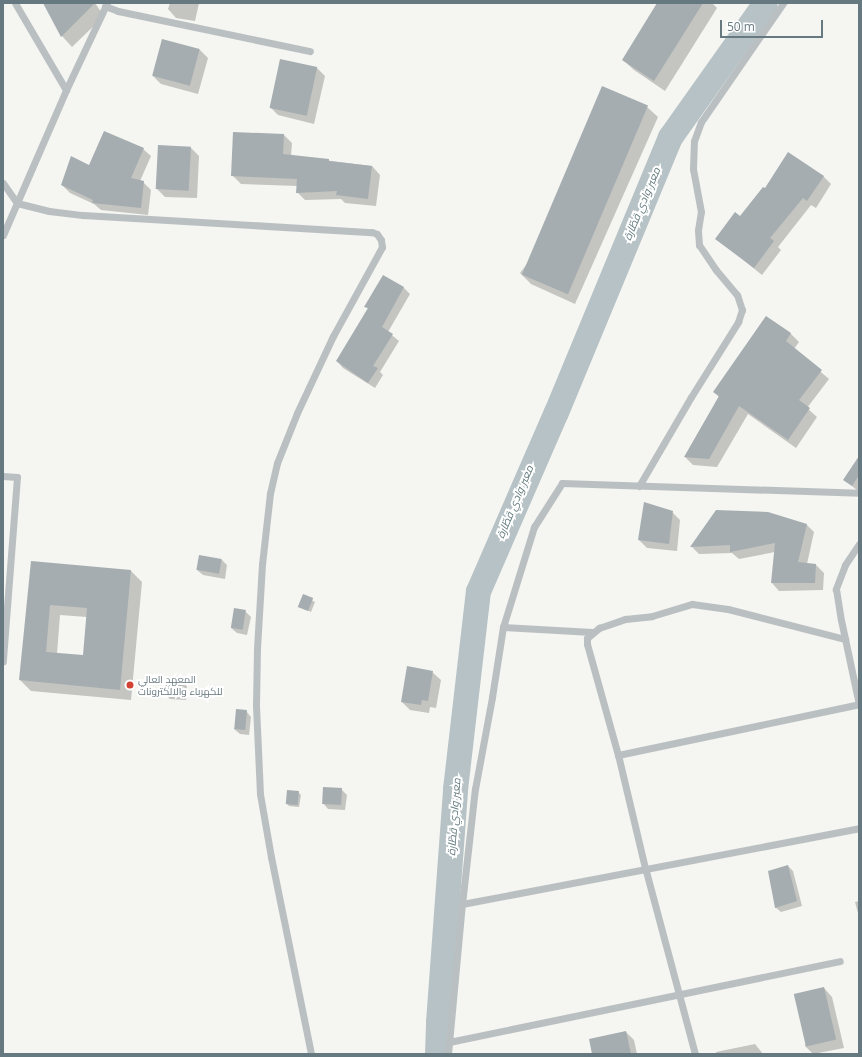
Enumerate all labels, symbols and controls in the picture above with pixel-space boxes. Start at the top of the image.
scale bar [722,12,825,38]
text: 50 m [727,18,755,35]
water label: معبر وادي قطّارة [621,166,663,242]
water label: معبر وادي قطّارة [494,464,536,540]
place label: المعهد العالي للكهرباء والالكترونات [138,673,222,696]
marker: المعهد العالي للكهرباء والالكترونات [125,680,135,690]
water label: معبر وادي قطّارة [445,778,463,856]

